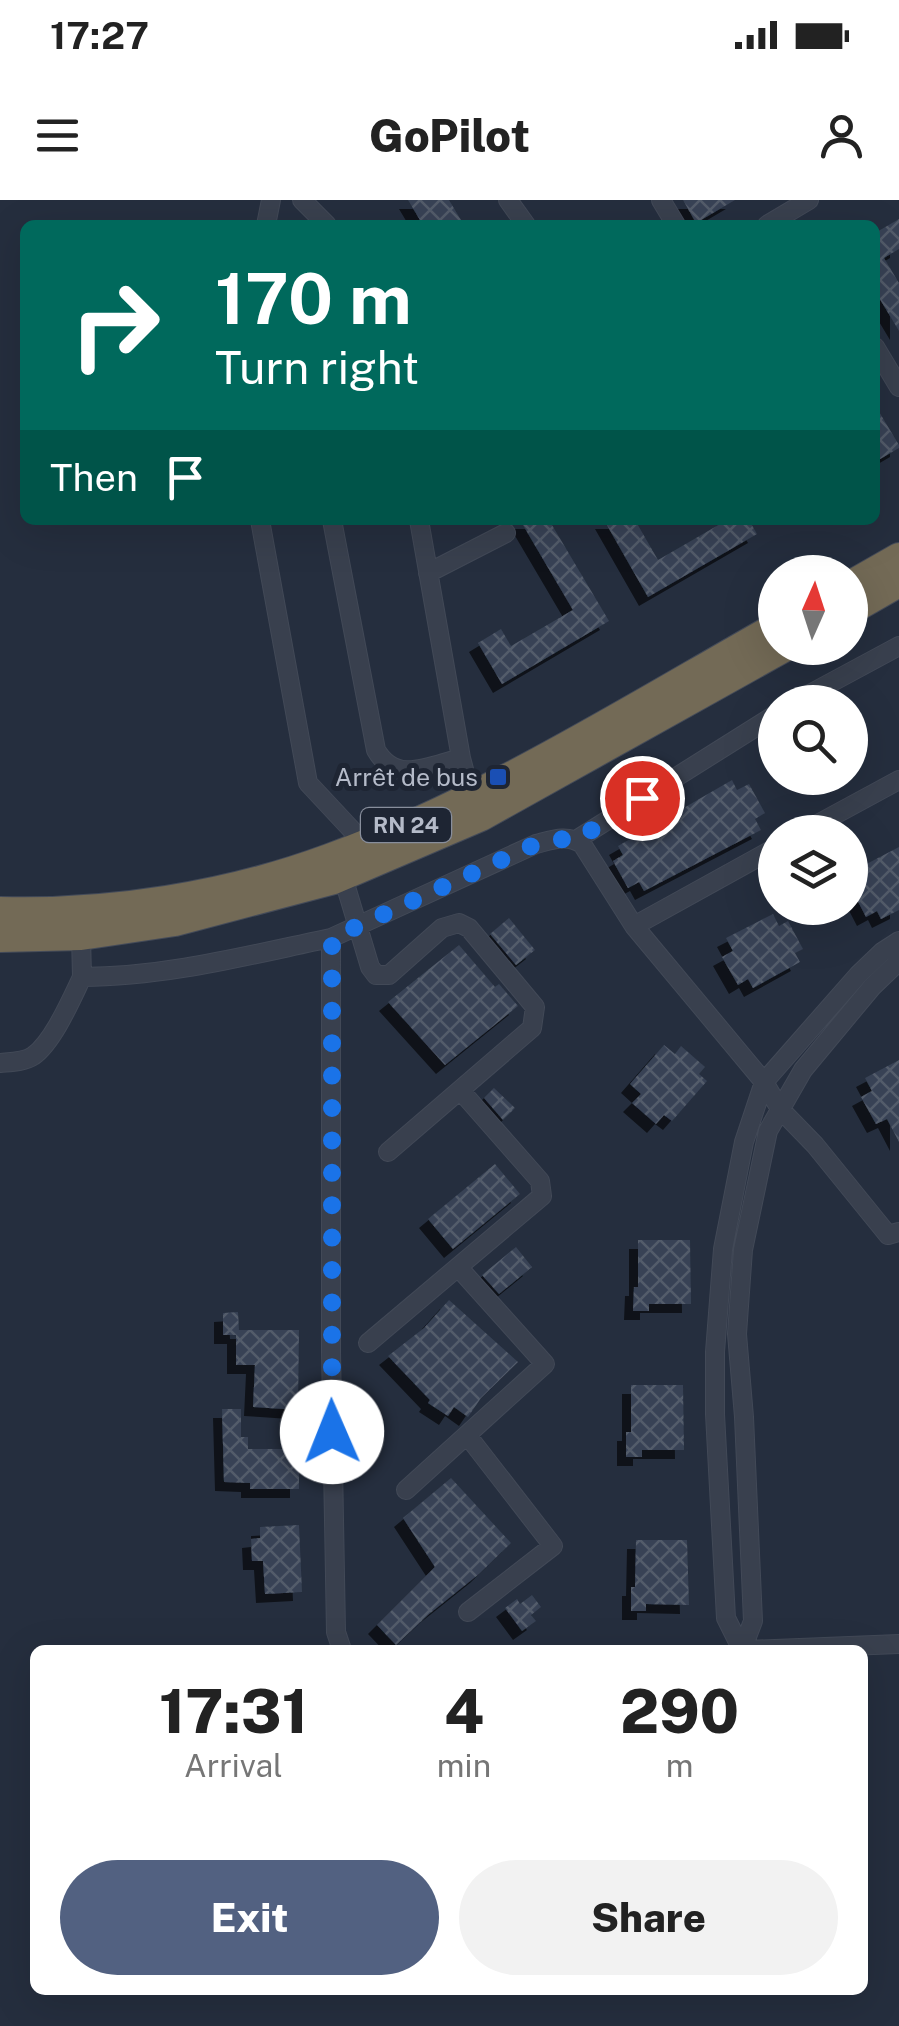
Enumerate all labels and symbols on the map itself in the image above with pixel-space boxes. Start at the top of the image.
north arrow [758,555,868,665]
pin [600,756,685,841]
place label: Arrêt de bus [335,762,478,792]
marker: Arrêt de bus [487,766,509,788]
road number: RN 24 [361,808,451,842]
position arrow [280,1380,384,1484]

